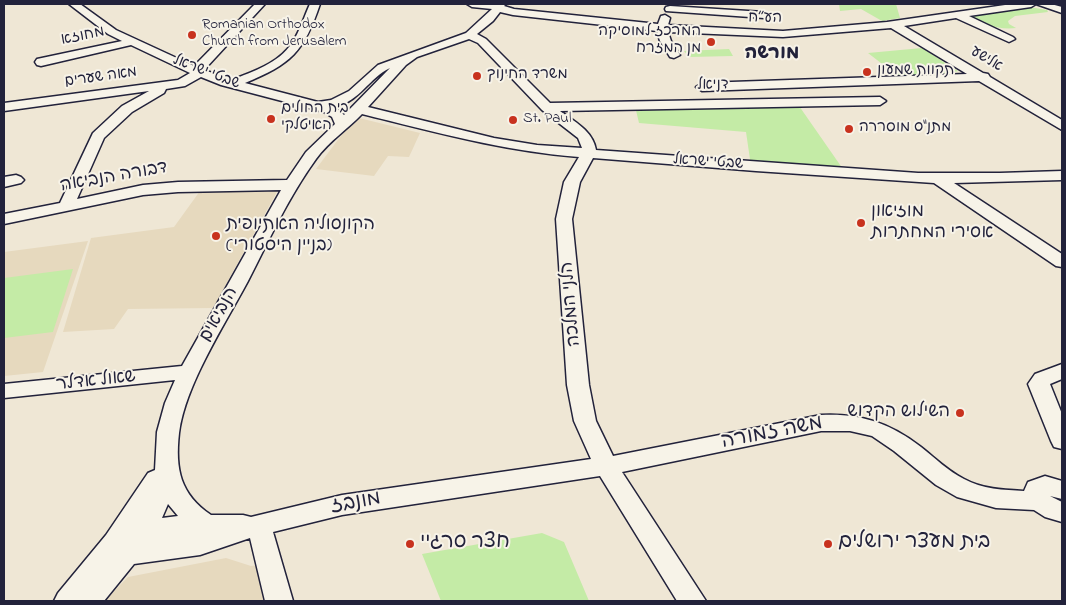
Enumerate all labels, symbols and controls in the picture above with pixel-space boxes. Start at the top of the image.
street label: הע״ח [748,10,782,28]
place label: Romanian Orthodox Church from Jerusalem [202,17,346,52]
street label: מחוזא [60,24,106,50]
place label: המרכז למוסיקה מן המזרח [598,24,701,59]
marker: Romanian Orthodox Church from Jerusalem [186,29,198,41]
marker: המרכז למוסיקה מן המזרח [705,36,717,48]
district label: מורשה [745,44,799,66]
street label: אלישע [967,44,1005,76]
street label: שבטי ישראל [170,52,242,94]
place label: תקוות שמעון [877,63,954,81]
street label: מאה שערים [64,64,138,92]
marker: תקוות שמעון [861,66,873,78]
place label: משרד החינוך [487,67,568,85]
marker: משרד החינוך [471,70,483,82]
street label: דניאל [697,77,729,95]
place label: בית החולים האיטלקי [281,101,349,136]
place label: St. Paul [523,111,571,129]
marker: בית החולים האיטלקי [265,113,277,125]
marker: St. Paul [507,114,519,126]
place label: מתנ"ס מוסררה [859,120,951,138]
marker: מתנ"ס מוסררה [843,123,855,135]
street label: שבטי ישראל [672,152,744,174]
street label: דבורה הנביאה [59,158,169,198]
place label: מוזיאון אסירי המחתרות [871,202,993,244]
place label: הקונסוליה האתיופית (בניין היסטורי) [226,215,375,258]
marker: מוזיאון אסירי המחתרות [855,217,867,229]
marker: הקונסוליה האתיופית (בניין היסטורי) [210,230,222,242]
street label: הלני המלכה [558,261,586,347]
street label: הנביאים [196,284,244,346]
street label: שאול אדלר [55,367,137,397]
place label: השילוש הקדוש [847,402,950,424]
marker: השילוש הקדוש [954,407,966,419]
street label: משה זמורה [719,412,825,456]
street label: מונבז [329,487,383,521]
place label: חצר סרגיי [420,531,510,557]
place label: בית מעצר ירושלים [838,531,990,557]
marker: חצר סרגיי [404,538,416,550]
marker: בית מעצר ירושלים [822,538,834,550]

